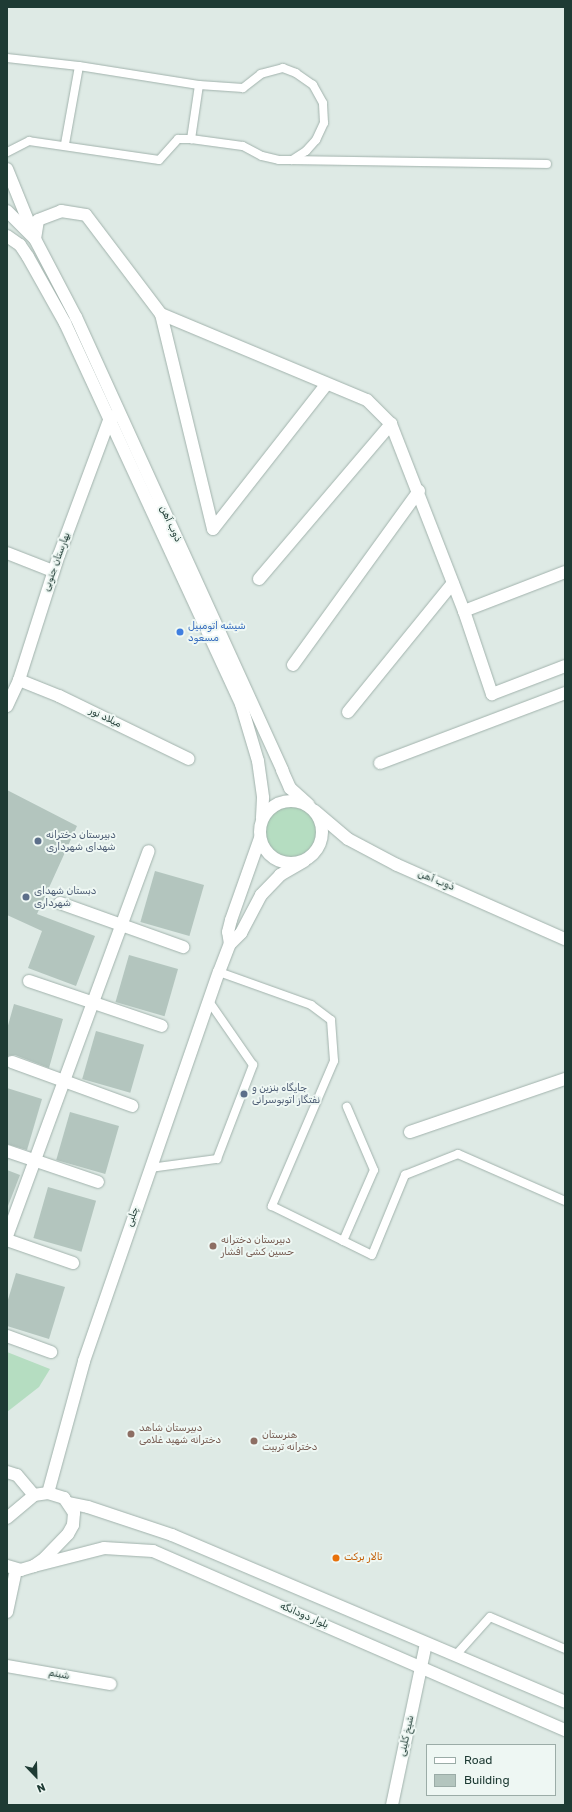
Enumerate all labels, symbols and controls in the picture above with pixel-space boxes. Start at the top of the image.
street label: ذوب آهن [156,504,184,544]
street label: بهارستان جنوبی [41,531,73,593]
place label: شیشه اتومبیل مسعود [188,620,246,644]
marker: شیشه اتومبیل مسعود [175,627,185,637]
street label: میلاد نور [87,705,123,731]
place label: دبیرستان دخترانه شهدای شهرداری [46,829,116,852]
marker: دبیرستان دخترانه شهدای شهرداری [33,836,43,846]
street label: ذوب آهن [416,868,456,894]
place label: دبستان شهدای شهرداری [34,885,96,908]
marker: دبستان شهدای شهرداری [21,892,31,902]
place label: جایگاه بنزین و نفتگاز اتوبوسرانی [252,1082,320,1106]
marker: جایگاه بنزین و نفتگاز اتوبوسرانی [239,1089,249,1099]
street label: چلبی [124,1206,142,1228]
place label: دبیرستان دخترانه حسین کشی افشار [221,1234,294,1258]
marker: دبیرستان دخترانه حسین کشی افشار [208,1241,218,1251]
place label: دبیرستان شاهد دخترانه شهید غلامی [139,1422,221,1446]
marker: دبیرستان شاهد دخترانه شهید غلامی [126,1429,136,1439]
place label: هنرستان دخترانه تربیت [262,1429,317,1452]
marker: هنرستان دخترانه تربیت [249,1436,259,1446]
place label: تالار برکت [344,1552,382,1564]
marker: تالار برکت [331,1553,341,1563]
street label: بلوار دودانگه [278,1600,330,1632]
street label: شبنم [47,1667,71,1683]
street label: شیخ کلینی [397,1714,417,1758]
legend [426,1744,556,1796]
text: Road [464,1753,492,1767]
north arrow [16,1756,56,1796]
text: Building [464,1773,510,1787]
text: N [35,1780,47,1795]

